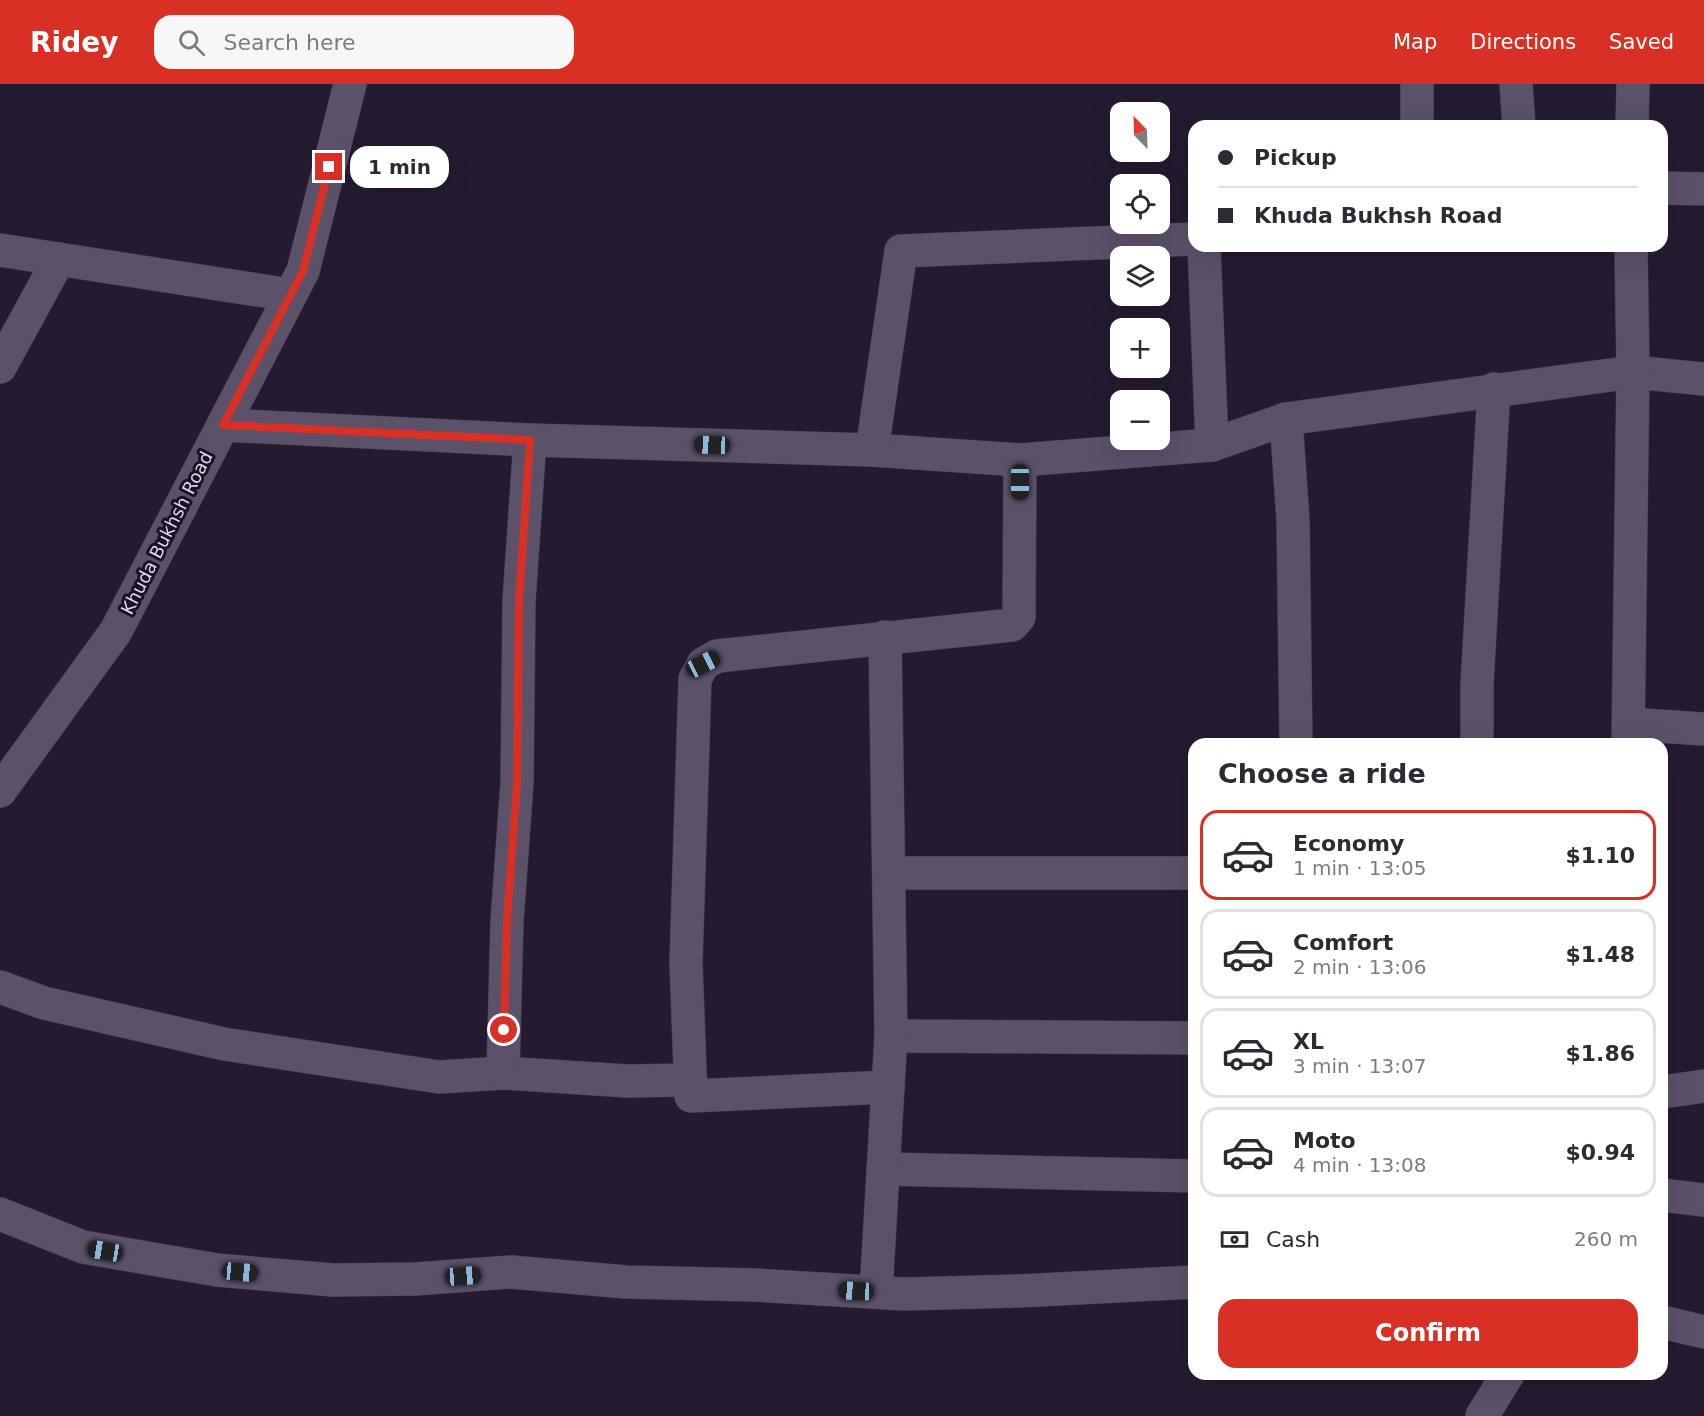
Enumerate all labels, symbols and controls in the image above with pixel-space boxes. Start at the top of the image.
search box [154,15,574,69]
text: Ridey [30,26,118,59]
icon: search [175,26,208,59]
text: Search here [223,30,356,55]
text: Map [1393,30,1437,54]
text: Directions [1470,30,1576,54]
text: Saved [1609,30,1674,54]
north arrow [1110,102,1170,162]
map controls [1110,102,1170,450]
text: Pickup [1254,145,1337,170]
callout: 1 min [350,146,449,188]
route end [315,153,342,180]
text: 1 min [368,155,431,179]
button: locate [1110,174,1170,234]
text: Khuda Bukhsh Road [1254,203,1502,228]
button: layers [1110,246,1170,306]
button: + [1110,318,1170,378]
button: − [1110,390,1170,450]
car [694,435,730,455]
street label: Khuda Bukhsh Road [116,448,217,618]
car [1011,464,1029,500]
car [683,648,723,680]
text: Choose a ride [1218,758,1426,789]
icon: car [1221,828,1275,882]
text: Economy [1293,831,1404,856]
text: $1.10 [1565,843,1635,868]
text: 1 min · 13:05 [1293,856,1427,880]
icon: car [1221,927,1275,981]
text: Comfort [1293,930,1393,955]
text: $1.48 [1565,942,1635,967]
text: 2 min · 13:06 [1293,955,1427,979]
route start [490,1016,517,1043]
icon: car [1221,1026,1275,1080]
text: XL [1293,1029,1324,1054]
text: $1.86 [1565,1041,1635,1066]
text: 3 min · 13:07 [1293,1054,1427,1078]
icon: car [1221,1125,1275,1179]
text: Moto [1293,1128,1356,1153]
text: $0.94 [1565,1140,1635,1165]
text: 4 min · 13:08 [1293,1153,1427,1177]
icon: cash [1218,1223,1251,1256]
text: Cash [1266,1227,1320,1252]
text: 260 m [1574,1227,1638,1251]
car [86,1239,124,1263]
car [221,1261,259,1283]
car [444,1266,482,1286]
car [838,1281,874,1301]
button: Confirm [1218,1299,1638,1368]

